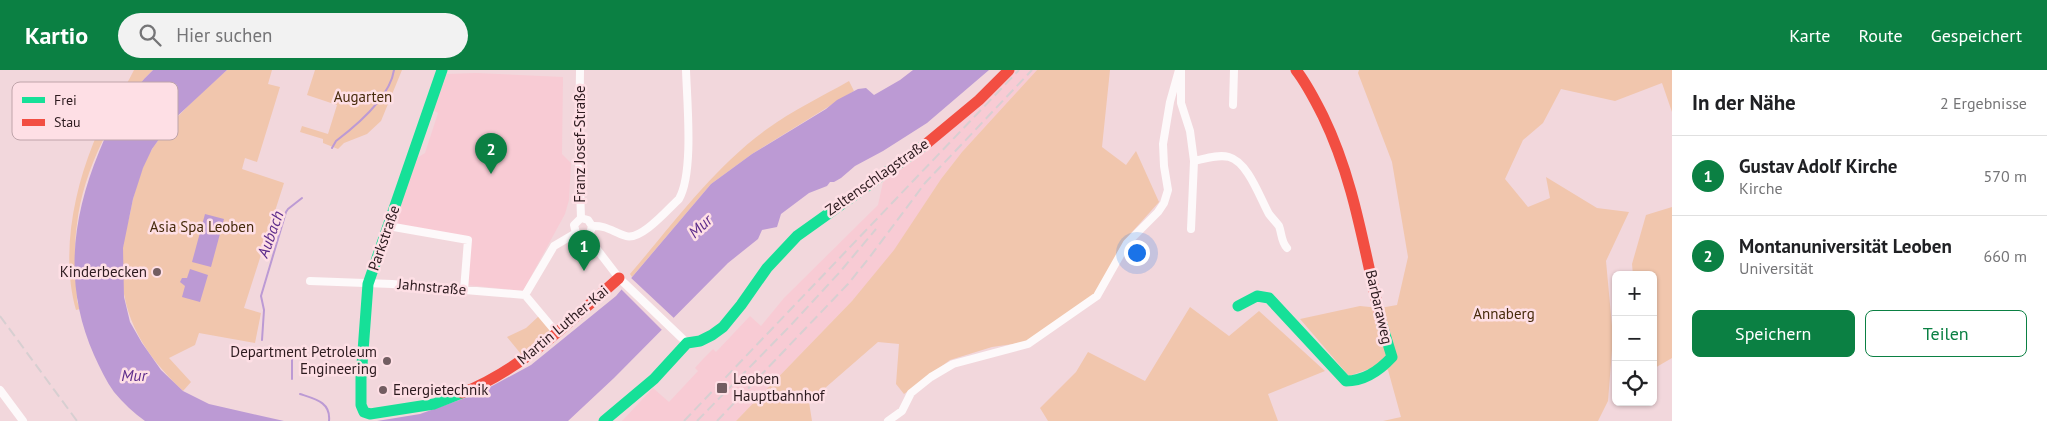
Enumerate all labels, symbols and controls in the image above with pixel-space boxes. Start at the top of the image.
search box [118,13,468,58]
text: Kartio [25,20,88,51]
icon: search [136,21,164,49]
text: Hier suchen [176,23,272,47]
text: Karte [1789,24,1830,47]
text: Route [1858,24,1903,47]
text: Gespeichert [1931,24,2022,47]
legend [12,82,178,140]
street label: Franz Josef-Straße [570,85,589,203]
park label: Augarten [334,87,392,106]
text: In der Nähe [1692,89,1796,116]
text: Frei [54,91,77,109]
text: 2 Ergebnisse [1940,93,2027,113]
text: Stau [54,113,81,131]
pin: 2 [475,133,507,174]
street label: Zeltenschlagstraße [821,134,932,219]
text: Gustav Adolf Kirche [1739,154,1898,178]
text: 1 [1703,166,1713,186]
text: 570 m [1984,166,2027,186]
text: Kirche [1739,178,1783,198]
street label: Parkstraße [363,203,404,273]
water label: Aubach [252,208,288,261]
water label: Mur [684,209,717,242]
park label: Asia Spa Leoben [150,217,254,236]
pin: 1 [568,230,600,271]
text: Montanuniversität Leoben [1739,234,1952,258]
your location [1124,240,1150,266]
text: 2 [1703,246,1713,266]
text: 660 m [1984,246,2027,266]
text: Universität [1739,258,1813,278]
place label: Kinderbecken [60,262,147,281]
marker: Kinderbecken [151,266,163,278]
street label: Barbaraweg [1362,268,1397,346]
map controls [1612,271,1657,406]
button: + [1612,271,1657,316]
street label: Jahnstraße [396,274,467,299]
street label: Martin Luther-Kai [513,281,612,368]
park label: Annaberg [1473,304,1535,323]
button: Speichern [1692,310,1855,357]
button: Teilen [1865,310,2027,357]
button: − [1612,316,1657,361]
place label: Department Petroleum Engineering [230,342,377,378]
marker: Department Petroleum Engineering [381,355,393,367]
button: locate [1612,361,1657,406]
water label: Mur [121,365,148,385]
place label: Leoben Hauptbahnhof [733,369,826,405]
place label: Energietechnik [393,380,489,399]
marker: Leoben Hauptbahnhof [715,381,729,395]
marker: Energietechnik [377,384,389,396]

